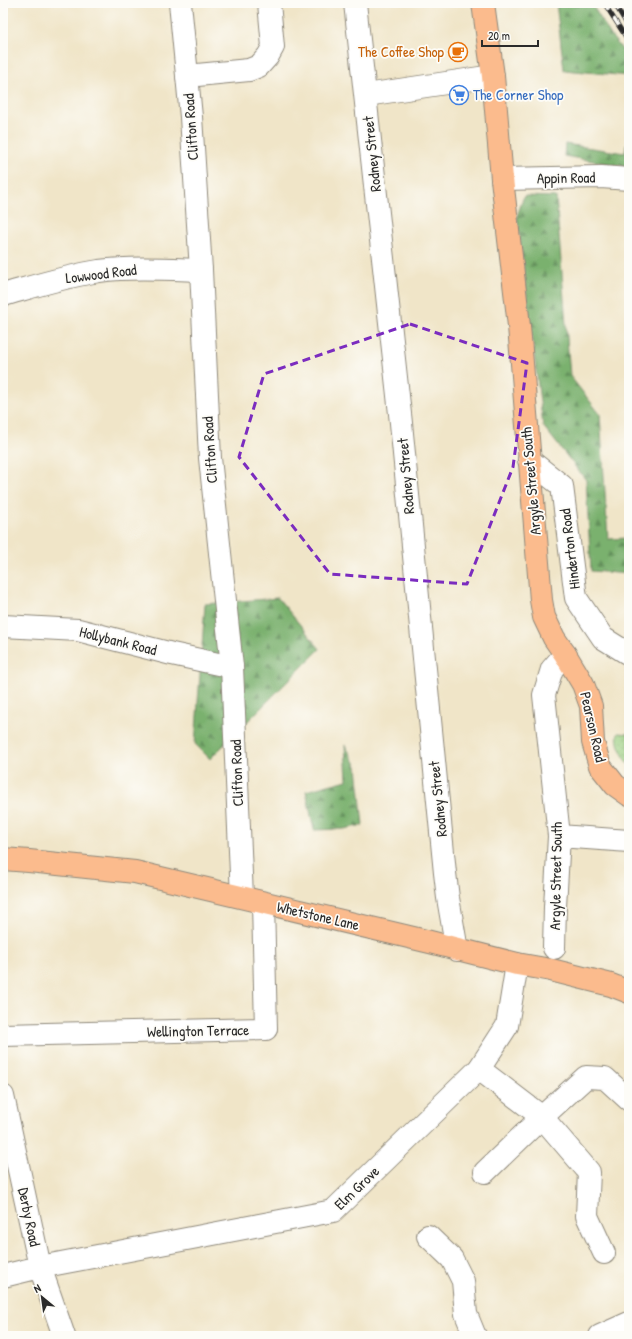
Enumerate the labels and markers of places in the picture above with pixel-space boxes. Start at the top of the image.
place label: The Coffee Shop [358,41,445,62]
cafe icon: The Coffee Shop [447,41,469,63]
supermarket icon: The Corner Shop [448,84,470,106]
place label: The Corner Shop [473,84,564,105]

